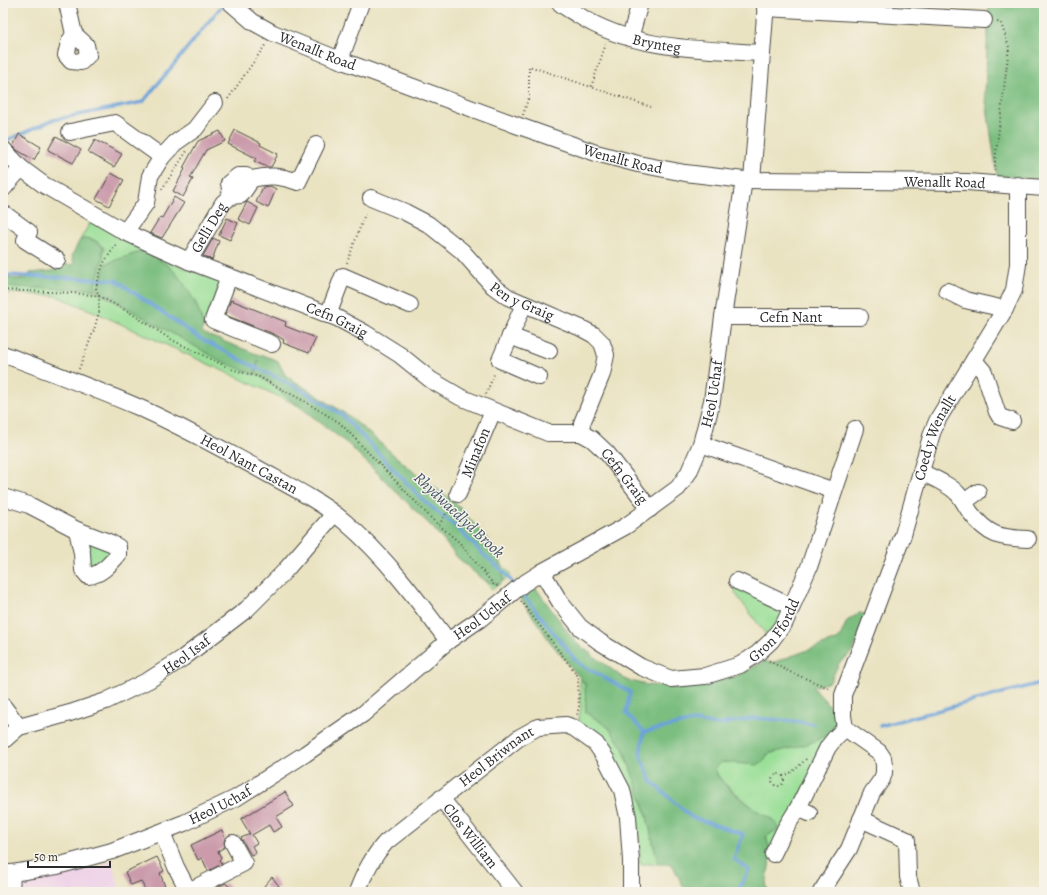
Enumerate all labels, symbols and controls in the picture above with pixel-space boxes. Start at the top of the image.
street label: Wenallt Road [275,26,360,75]
street label: Brynteg [630,29,682,57]
street label: Wenallt Road [579,139,665,179]
street label: Wenallt Road [903,171,987,193]
street label: Gelli Deg [186,198,232,256]
street label: Pen y Graig [486,277,558,326]
street label: Cefn Graig [303,297,372,343]
street label: Cefn Nant [760,307,822,327]
street label: Heol Uchaf [696,357,728,430]
street label: Coed y Wenallt [909,391,961,483]
street label: Minafon [456,424,495,481]
street label: Heol Nant Castan [197,429,302,499]
street label: Cefn Graig [597,444,653,509]
water label: Rhydwaedlyd Brook [409,467,509,563]
street label: Heol Uchaf [449,586,517,645]
street label: Gron Ffordd [745,594,804,667]
street label: Heol Isaf [158,629,216,679]
street label: Heol Briwnant [455,721,537,791]
street label: Heol Uchaf [185,780,257,829]
street label: Clos William [439,799,503,873]
scale bar [28,843,110,869]
text: 50 m [34,849,58,865]

